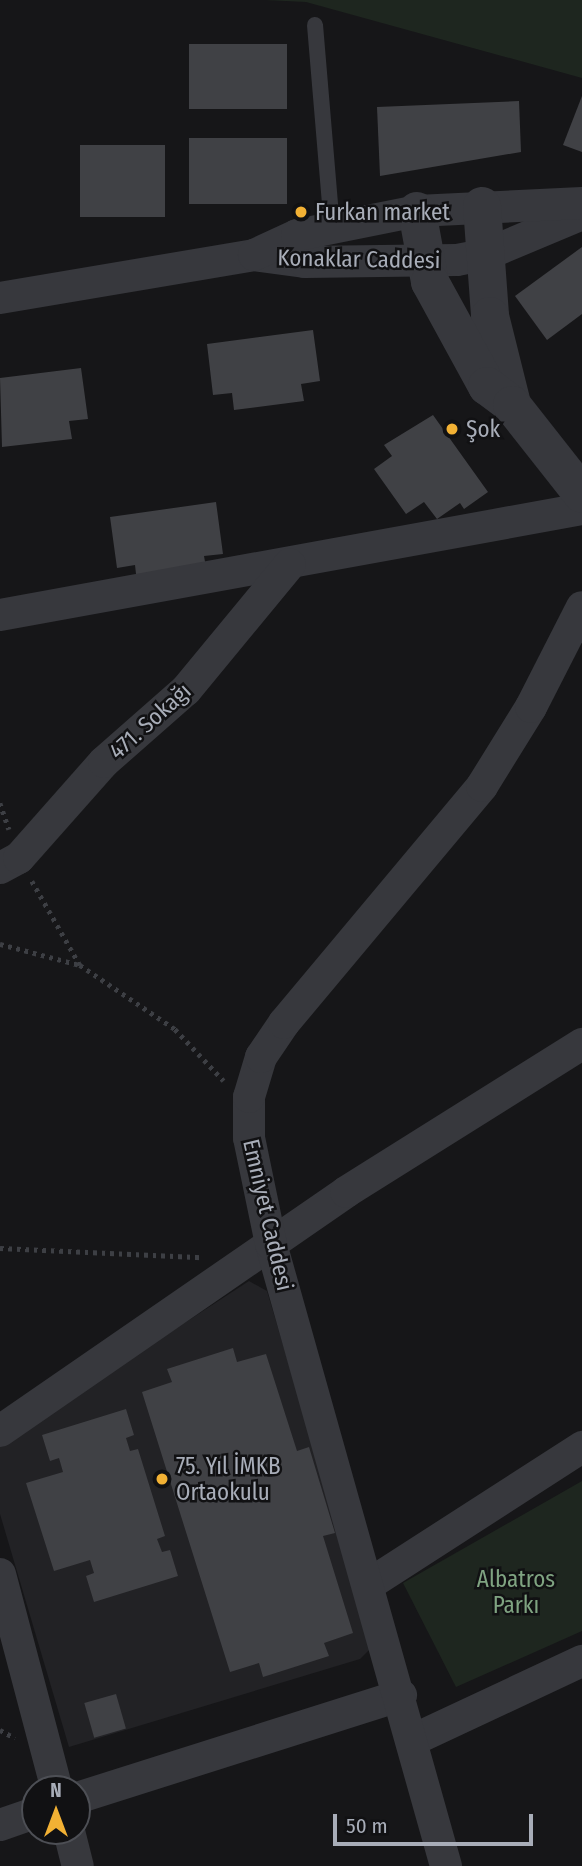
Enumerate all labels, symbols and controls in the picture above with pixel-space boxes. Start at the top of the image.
place label: Furkan market [315,198,450,226]
marker: Furkan market [293,204,309,220]
street label: Konaklar Caddesi [277,244,441,274]
place label: Şok [466,415,500,443]
marker: Şok [444,421,460,437]
street label: 471. Sokağı [103,677,197,765]
street label: Emniyet Caddesi [237,1136,299,1294]
place label: 75. Yıl İMKB Ortaokulu [176,1452,281,1506]
marker: 75. Yıl İMKB Ortaokulu [154,1471,170,1487]
park label: Albatros Parkı [477,1565,555,1619]
north arrow [21,1775,91,1845]
text: N [50,1779,62,1802]
scale bar [337,1800,536,1844]
text: 50 m [346,1813,388,1839]

